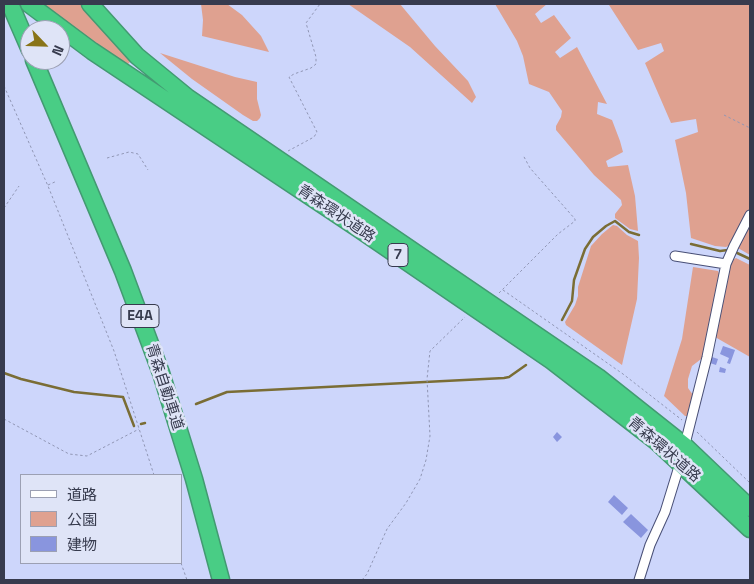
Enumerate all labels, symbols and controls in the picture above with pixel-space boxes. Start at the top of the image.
north arrow [20,20,70,70]
text: N [48,43,68,59]
street label: 青森環状道路 [294,181,378,247]
road number: 7 [388,244,408,266]
road number: E4A [121,304,159,328]
street label: 青森自動車道 [142,341,186,433]
street label: 青森環状道路 [624,414,704,486]
legend [20,474,182,564]
text: 道路 [67,485,97,504]
text: 公園 [67,510,97,529]
text: 建物 [67,535,97,554]

